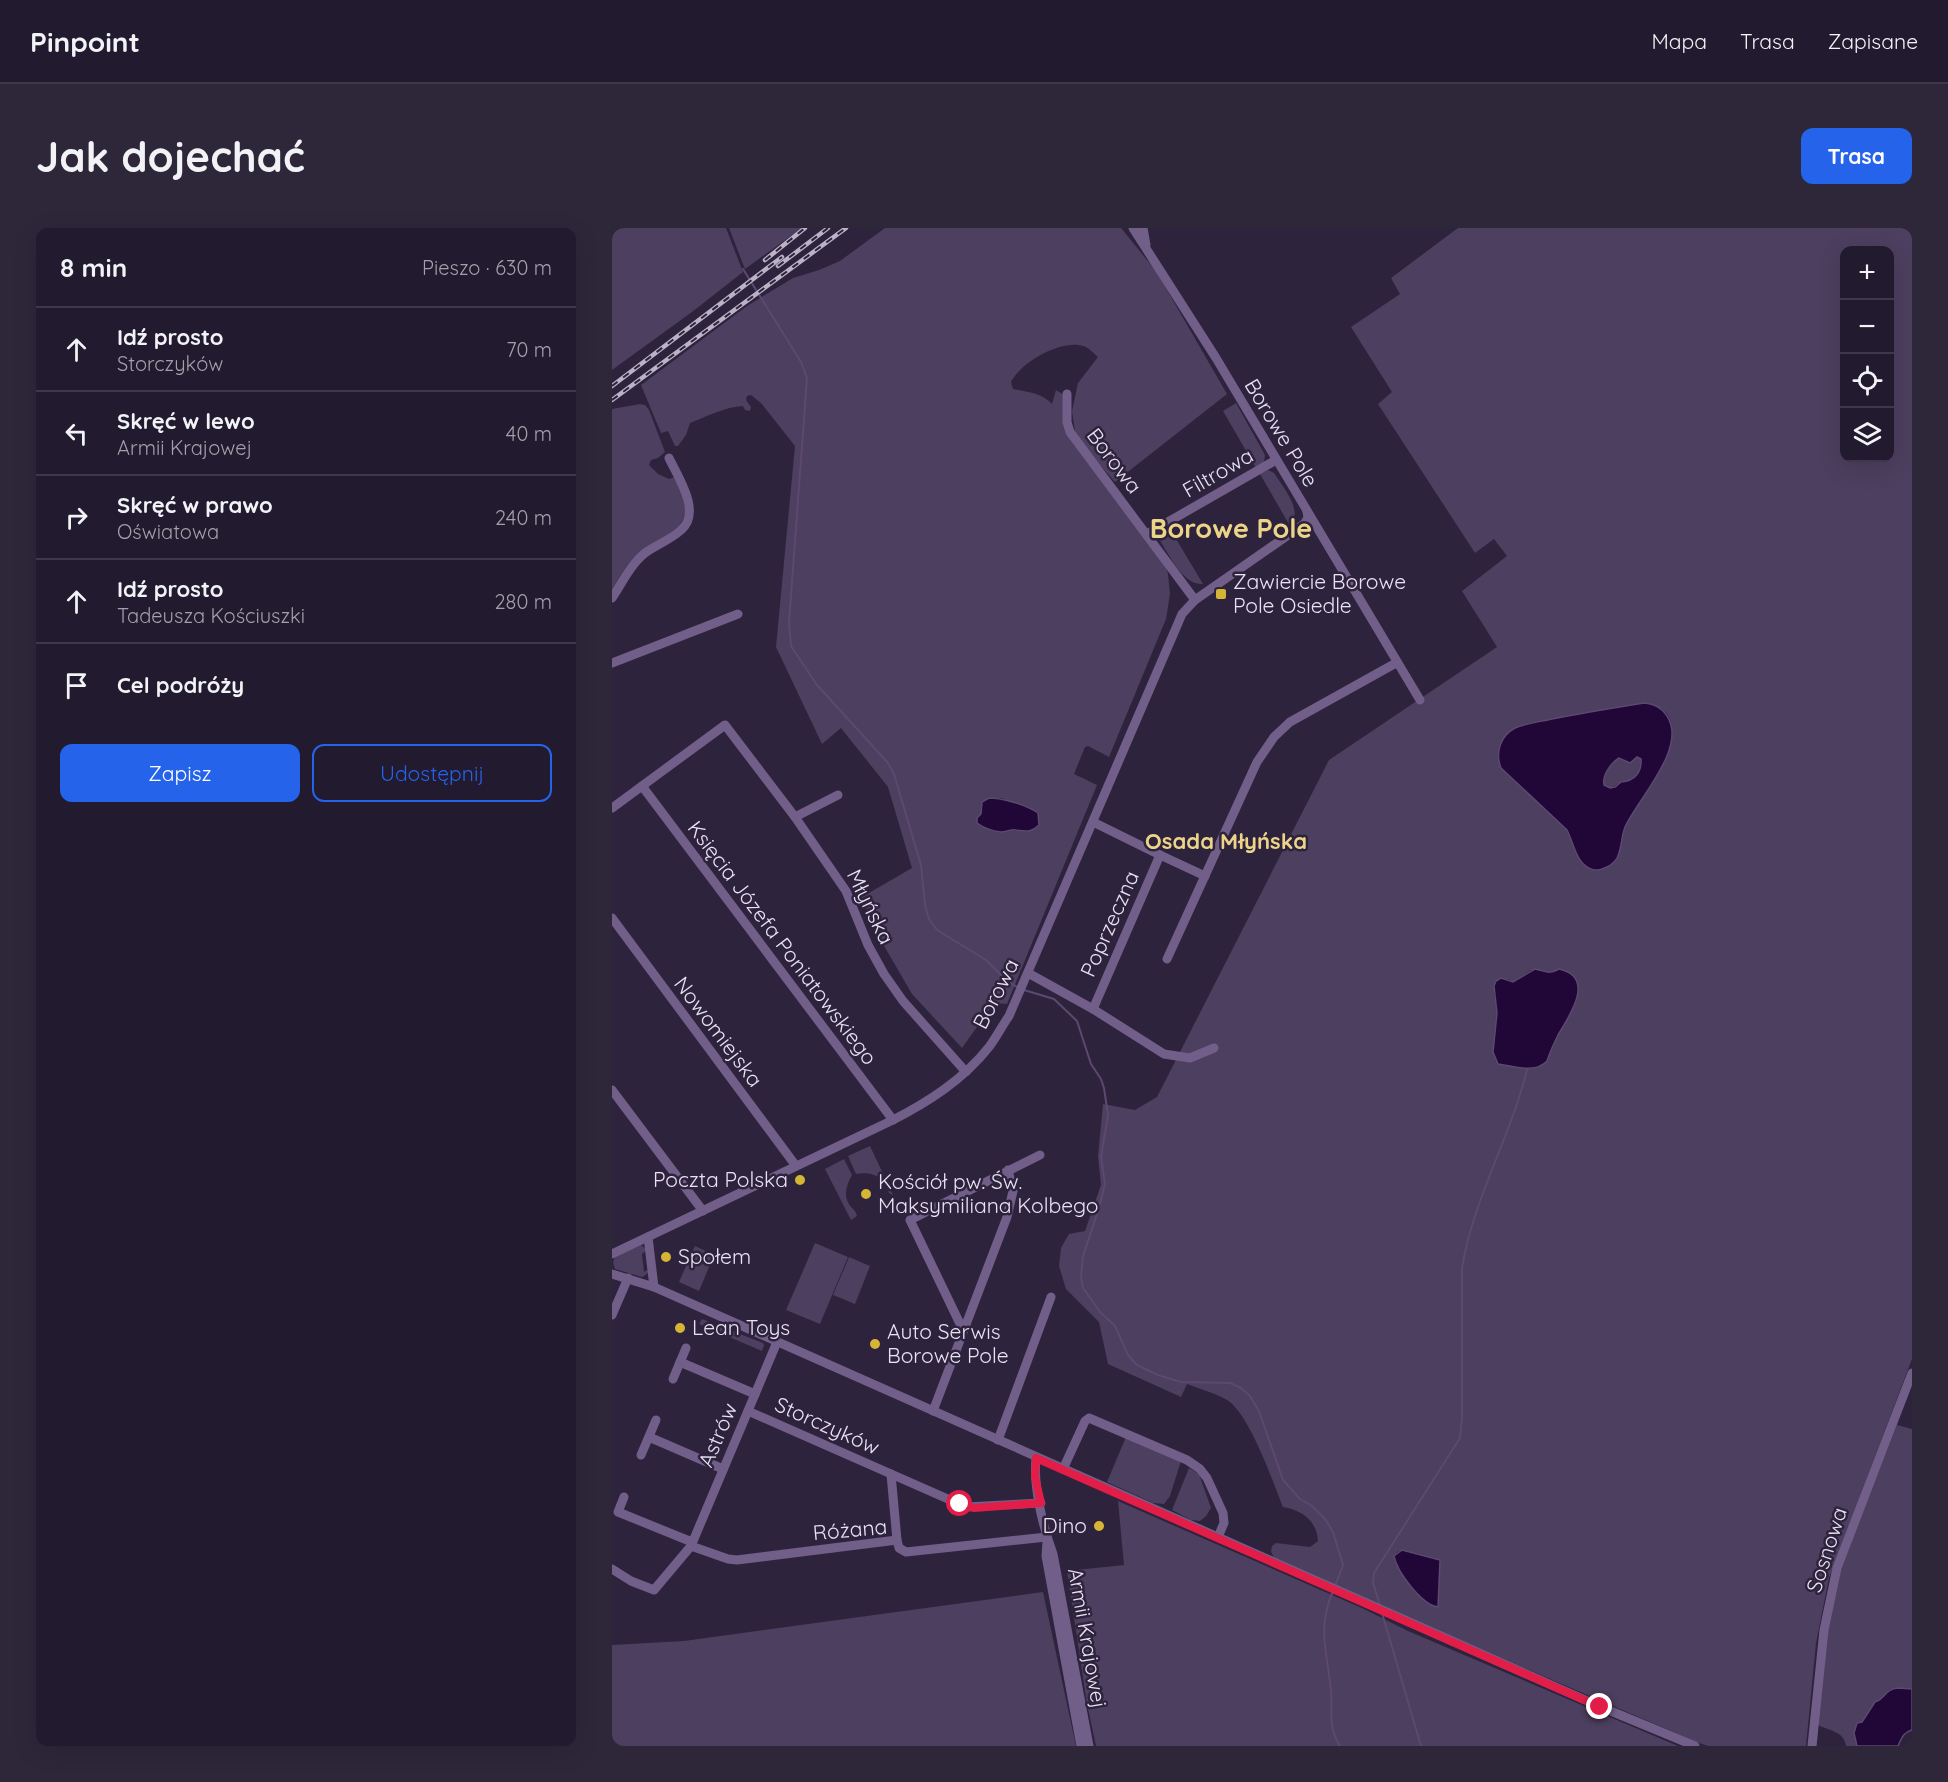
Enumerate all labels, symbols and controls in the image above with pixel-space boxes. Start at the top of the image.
text: Pinpoint [30,24,140,59]
text: Mapa [1652,28,1707,54]
text: Trasa [1740,28,1795,54]
text: Zapisane [1828,28,1918,54]
button: Trasa [1801,128,1912,184]
text: Jak dojechać [36,130,305,183]
map controls [1840,246,1894,462]
button: + [1840,246,1894,300]
text: 8 min [60,251,127,284]
text: Pieszo · 630 m [422,255,552,280]
button: − [1840,300,1894,354]
text: Idź prosto [117,323,224,351]
icon: ahead [60,333,93,366]
text: 70 m [506,337,552,362]
text: Storczyków [117,351,223,376]
button: locate [1840,354,1894,408]
street label: Borowe Pole [1239,374,1324,491]
text: Skręć w lewo [117,407,255,435]
button: layers [1840,408,1894,462]
icon: left [60,417,93,450]
text: 40 m [506,421,552,446]
street label: Borowa [1082,423,1148,498]
text: Armii Krajowej [117,435,252,460]
street label: Filtrowa [1178,442,1257,503]
text: Skręć w prawo [117,491,273,519]
icon: right [60,501,93,534]
text: 240 m [495,505,552,530]
district label: Borowe Pole [1150,511,1312,545]
text: Oświatowa [117,519,219,544]
place label: Zawiercie Borowe Pole Osiedle [1233,568,1406,618]
text: Idź prosto [117,575,224,603]
icon: ahead [60,585,93,618]
marker: Zawiercie Borowe Pole Osiedle [1214,587,1228,601]
text: 280 m [495,589,552,614]
text: Tadeusza Kościuszki [117,603,305,628]
icon: arrive [60,669,93,702]
text: Cel podróży [117,671,244,699]
button: Zapisz [60,744,300,802]
button: Udostępnij [312,744,552,802]
street label: Księcia Józefa Poniatowskiego [683,815,883,1070]
district label: Osada Młyńska [1145,827,1307,855]
street label: Młyńska [842,865,900,948]
street label: Poprzeczna [1074,867,1144,981]
street label: Borowa [966,954,1024,1033]
street label: Nowomiejska [669,971,769,1092]
place label: Poczta Polska [653,1166,788,1192]
place label: Kościół pw. Św. Maksymiliana Kolbego [878,1168,1098,1218]
marker: Poczta Polska [793,1173,807,1187]
marker: Kościół pw. Św. Maksymiliana Kolbego [859,1187,873,1201]
place label: Społem [678,1243,751,1269]
marker: Społem [659,1250,673,1264]
place label: Lean Toys [692,1314,790,1340]
place label: Auto Serwis Borowe Pole [887,1318,1009,1368]
marker: Lean Toys [673,1321,687,1335]
marker: Auto Serwis Borowe Pole [868,1337,882,1351]
street label: Storczyków [771,1390,884,1460]
street label: Astrów [692,1398,742,1471]
route start [946,1490,972,1516]
street label: Sosnowa [1800,1504,1852,1595]
place label: Dino [1043,1512,1087,1538]
street label: Różana [812,1513,888,1545]
marker: Dino [1092,1519,1106,1533]
street label: Armii Krajowej [1063,1566,1113,1710]
route end [1586,1693,1612,1719]

